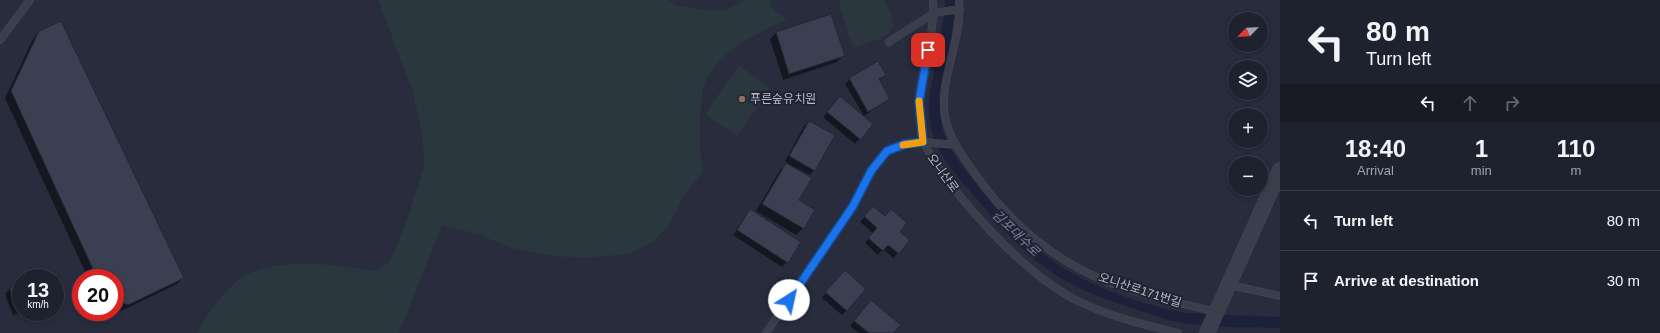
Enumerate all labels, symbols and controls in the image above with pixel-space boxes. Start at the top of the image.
north arrow [1228,12,1268,52]
map controls [1228,12,1268,196]
icon: left [1300,16,1352,68]
text: 80 m [1366,16,1430,47]
pin [911,33,945,67]
icon: arrive [917,39,939,61]
text: Turn left [1366,49,1431,69]
button: layers [1228,60,1268,100]
place label: 푸른숲유치원 [750,92,816,106]
icon: left [1417,92,1439,114]
icon: ahead [1459,92,1481,114]
icon: right [1501,92,1523,114]
marker: 푸른숲유치원 [737,94,747,104]
button: + [1228,108,1268,148]
text: 18:40 [1345,135,1406,162]
text: 1 [1475,135,1488,162]
text: 110 [1557,135,1595,162]
street label: 오니산로 [924,151,962,195]
button: − [1228,156,1268,196]
text: Arrival [1357,163,1394,178]
text: min [1471,163,1492,178]
text: m [1570,163,1581,178]
water label: 김포대수로 [989,207,1043,260]
icon: left [1300,210,1322,232]
text: Turn left [1334,212,1393,229]
text: 80 m [1607,212,1640,229]
speed limit sign: 20 [72,269,124,321]
street label: 오니산로171번길 [1097,270,1183,310]
icon: arrive [1300,270,1322,292]
text: Arrive at destination [1334,272,1479,289]
text: 30 m [1607,272,1640,289]
text: 13 [27,279,49,301]
position arrow [768,279,810,321]
text: km/h [27,299,49,310]

